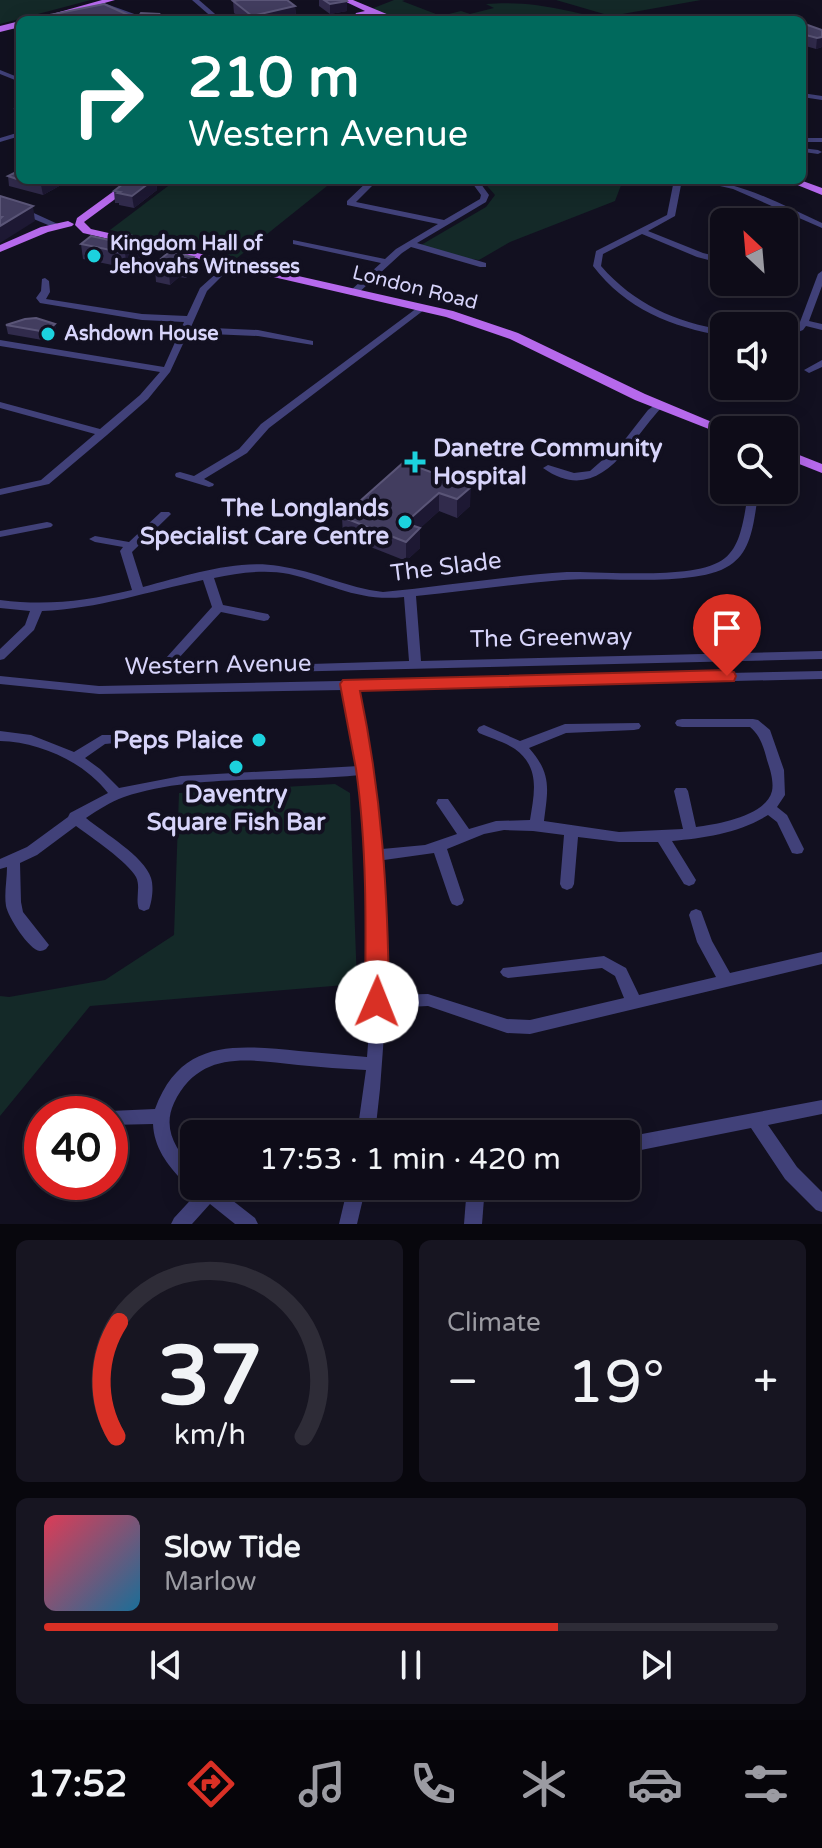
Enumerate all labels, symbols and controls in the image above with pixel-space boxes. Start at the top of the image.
text: 210 m [188,45,359,112]
icon: right [56,48,160,152]
text: Western Avenue [188,113,468,156]
north arrow [710,208,798,296]
map controls [710,208,798,504]
place label: Kingdom Hall of Jehovahs Witnesses [109,232,300,279]
marker: Kingdom Hall of Jehovahs Witnesses [85,247,103,265]
street label: London Road [350,261,480,315]
button: sound [710,312,798,400]
place label: Ashdown House [64,322,219,346]
marker: Ashdown House [39,325,57,343]
button: search [710,416,798,504]
place label: Danetre Community Hospital [433,434,662,491]
marker: Danetre Community Hospital [404,451,426,473]
place label: The Longlands Specialist Care Centre [140,494,389,551]
marker: The Longlands Specialist Care Centre [396,513,414,531]
street label: The Slade [389,546,503,588]
pin [693,594,761,676]
icon: arrive [705,606,749,650]
street label: The Greenway [470,622,633,654]
street label: Western Avenue [124,649,312,681]
place label: Peps Plaice [113,726,243,755]
marker: Peps Plaice [250,731,268,749]
marker: Daventry Square Fish Bar [227,758,245,776]
place label: Daventry Square Fish Bar [147,780,326,837]
position arrow [335,960,419,1044]
speed limit sign: 40 [24,1096,128,1200]
text: 17:53 · 1 min · 420 m [259,1141,561,1178]
text: Climate [447,1307,541,1338]
text: 37 [157,1327,262,1427]
text: 19° [567,1347,665,1419]
text: − [447,1356,478,1409]
text: + [753,1356,778,1409]
text: km/h [174,1418,245,1452]
text: Slow Tide [164,1529,301,1566]
text: Marlow [164,1566,256,1597]
icon: previous [144,1643,188,1687]
icon: pause [389,1643,433,1687]
icon: next [634,1643,678,1687]
icon: directions [183,1756,239,1812]
icon: music [294,1756,350,1812]
icon: phone [405,1756,461,1812]
icon: climate [516,1756,572,1812]
icon: car [627,1756,683,1812]
icon: filters [738,1756,794,1812]
text: 17:52 [28,1763,127,1806]

